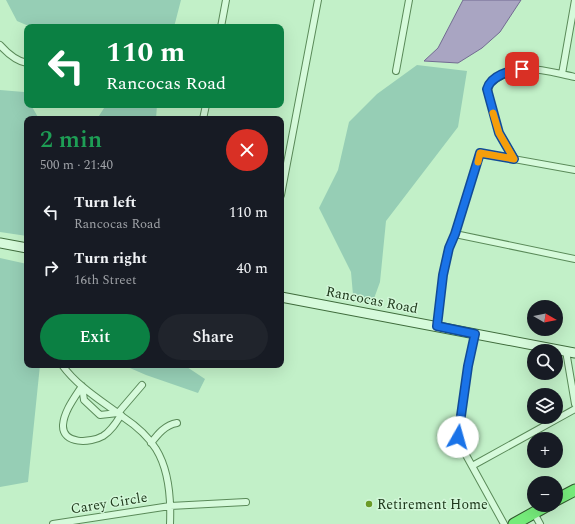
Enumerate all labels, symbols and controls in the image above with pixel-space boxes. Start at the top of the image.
text: 110 m [106,31,185,74]
icon: left [40,40,92,92]
pin [505,52,539,86]
icon: arrive [511,58,533,80]
text: Rancocas Road [106,70,226,97]
text: 2 min [40,122,102,158]
button: close [226,129,268,171]
text: 500 m · 21:40 [40,155,113,175]
text: Turn left [74,191,136,214]
icon: left [40,201,62,223]
text: 110 m [229,201,268,224]
text: Rancocas Road [74,214,161,234]
text: Turn right [74,247,147,270]
icon: right [40,257,62,279]
text: 40 m [236,257,268,280]
text: 16th Street [74,270,137,290]
street label: Rancocas Road [324,281,420,319]
north arrow [527,300,563,336]
map controls [527,300,563,512]
button: Exit [40,314,150,360]
button: Share [158,314,268,360]
button: search [527,344,563,380]
button: layers [527,388,563,424]
position arrow [437,416,479,458]
button: + [527,432,563,468]
button: − [527,476,563,512]
street label: Carey Circle [69,487,149,519]
place label: Retirement Home [377,494,488,515]
marker: Retirement Home [364,499,374,509]

